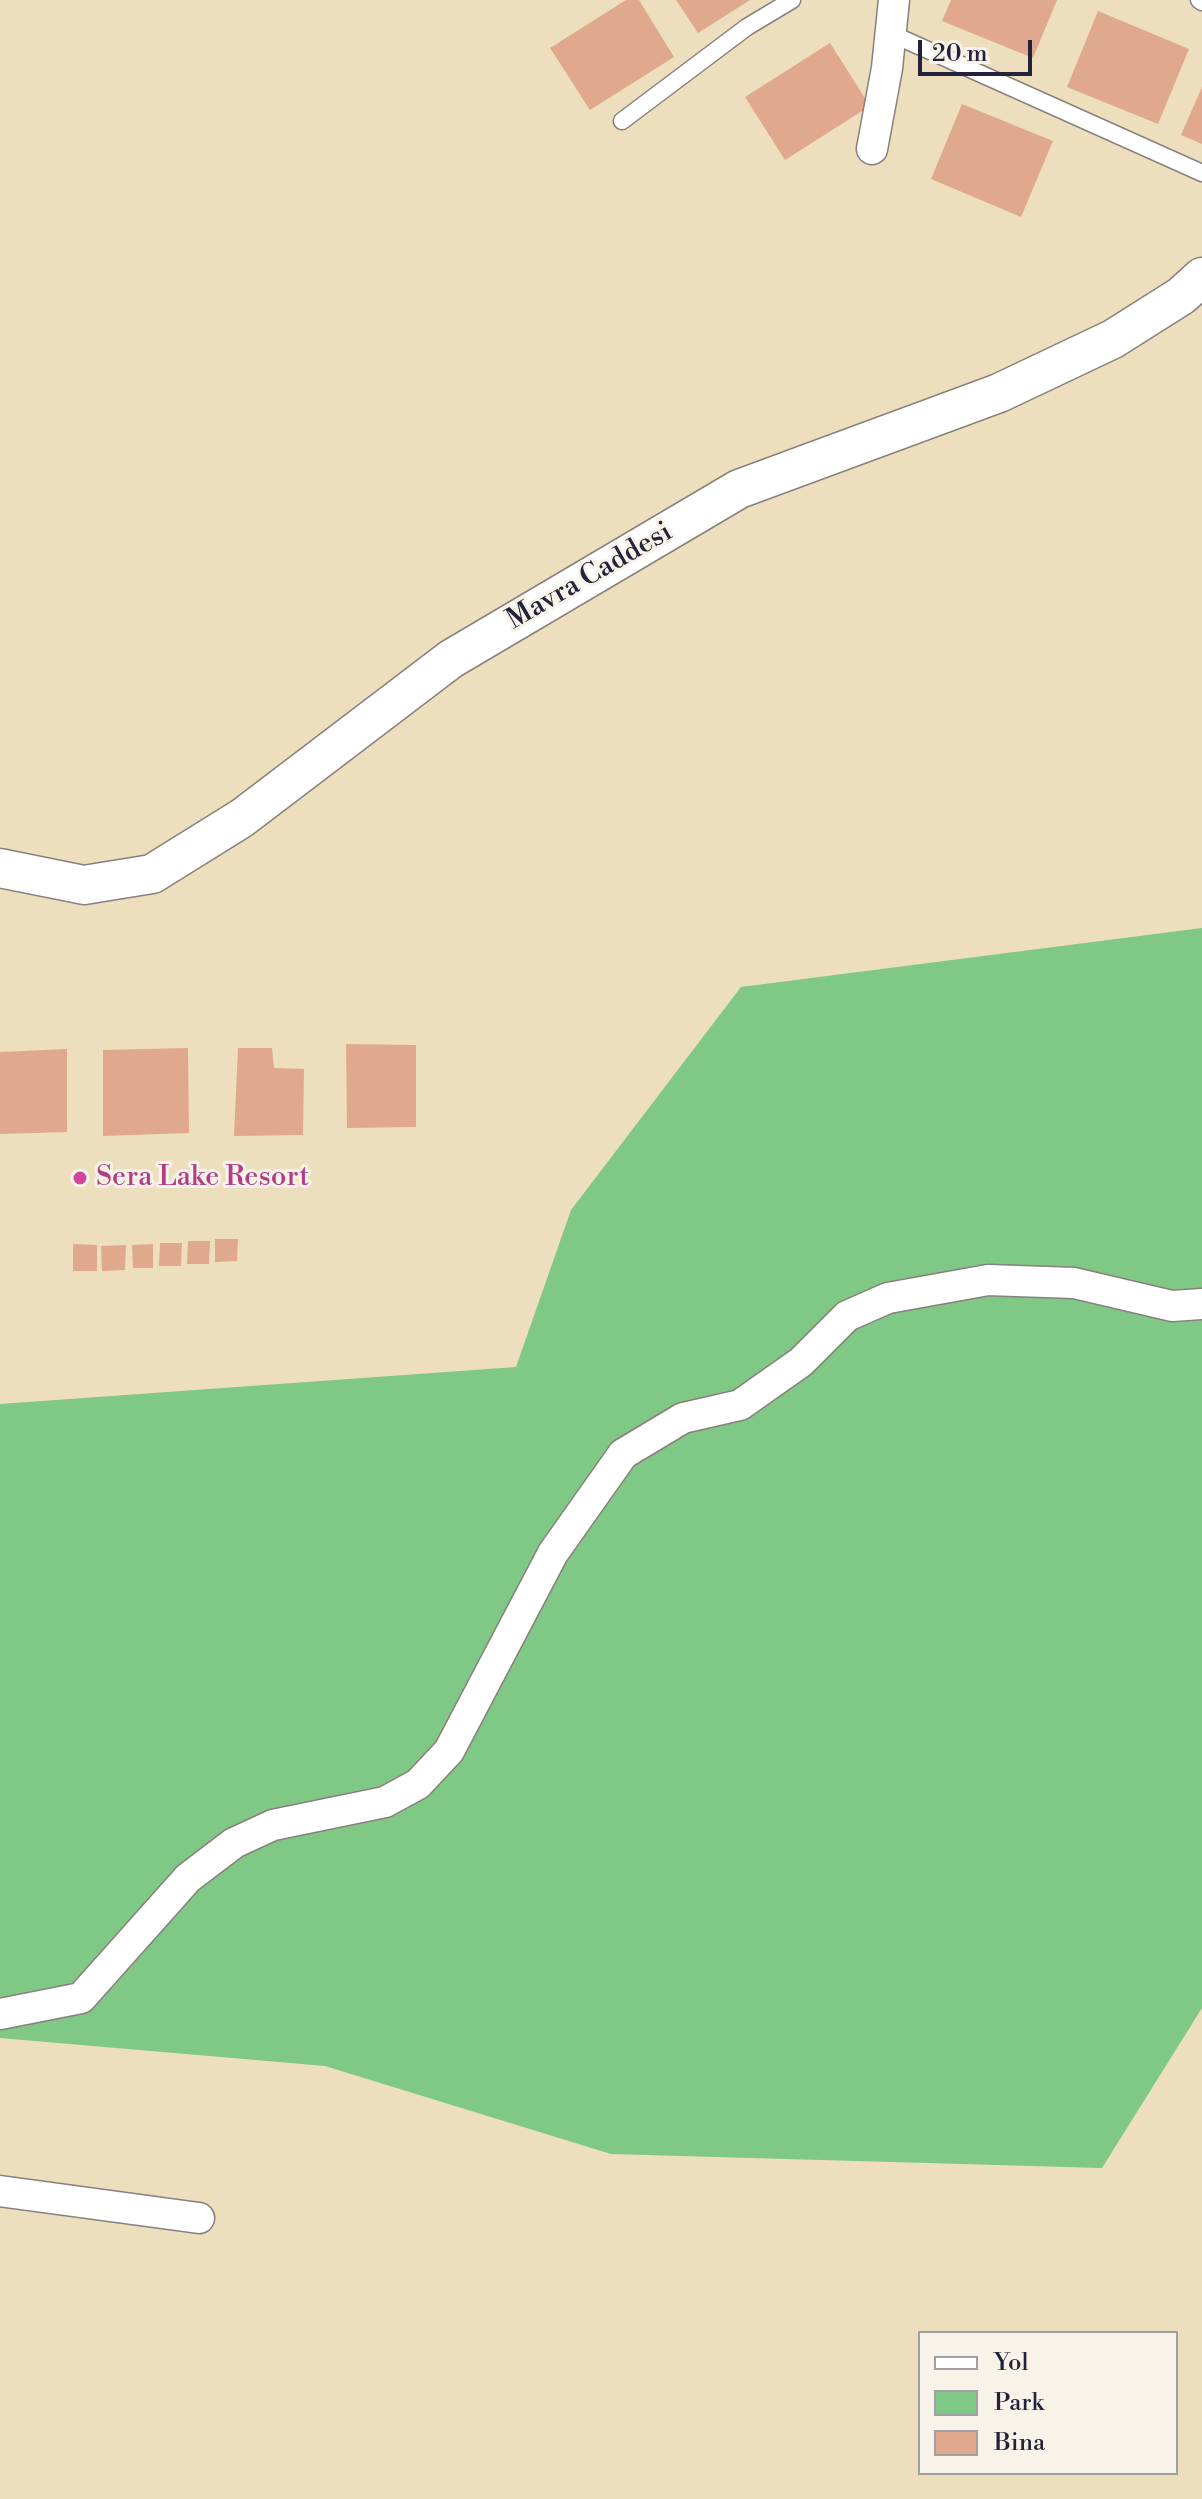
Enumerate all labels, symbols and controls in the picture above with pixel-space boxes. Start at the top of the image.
scale bar [922,24,1036,74]
text: 20 m [932,39,988,69]
street label: Mavra Caddesi [501,516,679,638]
place label: Sera Lake Resort [96,1161,309,1195]
marker: Sera Lake Resort [71,1169,89,1187]
legend [918,2331,1178,2475]
text: Yol [994,2348,1029,2378]
text: Park [994,2388,1044,2418]
text: Bina [994,2428,1045,2458]

